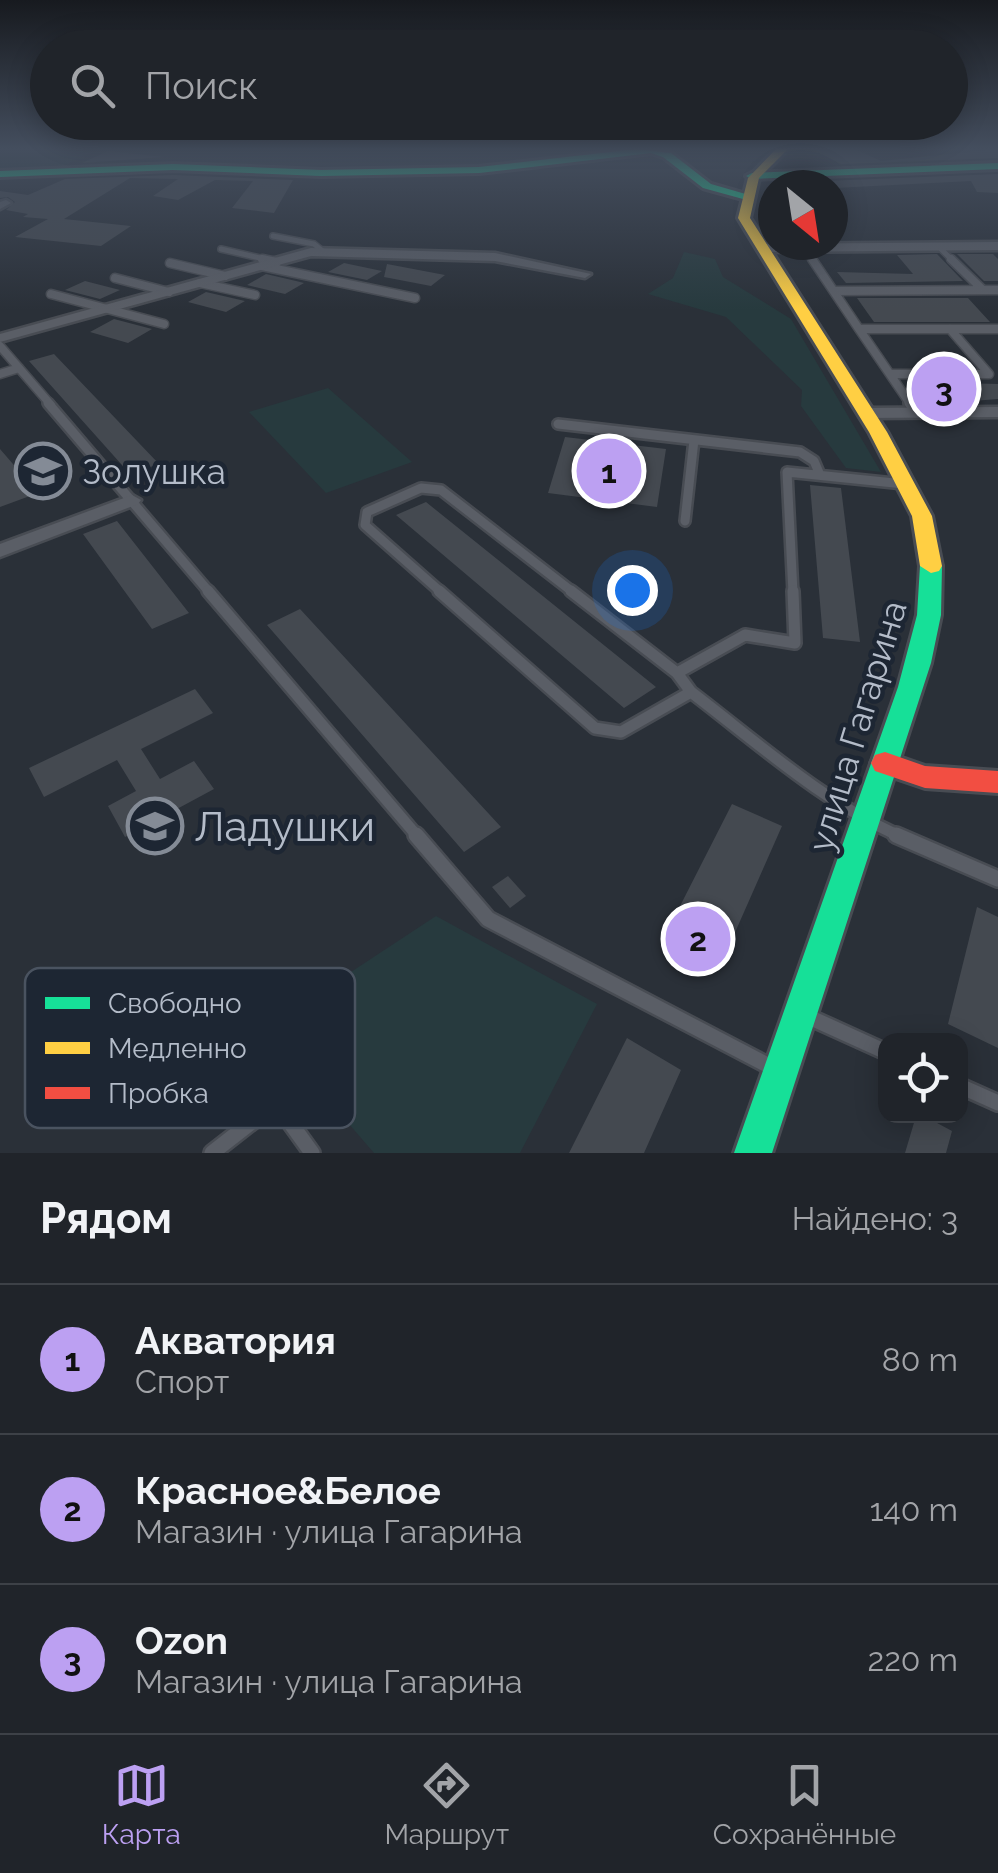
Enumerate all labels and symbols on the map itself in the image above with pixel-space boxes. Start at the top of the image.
north arrow [758,170,848,260]
pin: 3 [912,352,976,426]
pin: 1 [576,434,642,508]
school or university icon: Золушка [13,441,73,501]
place label: Золушка [82,451,226,492]
your location [607,565,658,616]
street label: улица Гагарина [799,596,915,856]
school or university icon: Ладушки [125,796,185,856]
place label: Ладушки [194,802,375,851]
pin: 2 [666,902,730,976]
legend [25,968,355,1128]
text: Свободно [108,987,242,1020]
text: Медленно [108,1032,247,1065]
text: Пробка [108,1077,209,1110]

